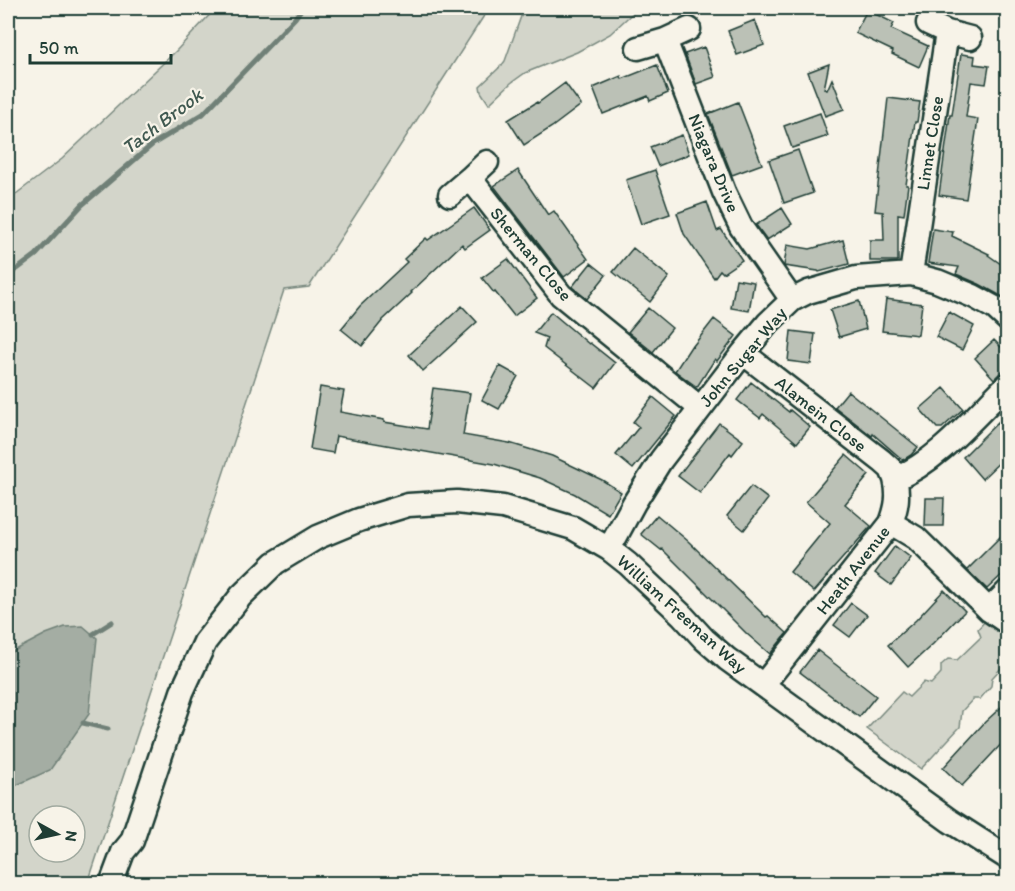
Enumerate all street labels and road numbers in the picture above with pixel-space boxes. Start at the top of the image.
street label: Linnet Close [912,94,948,192]
street label: Niagara Drive [683,110,745,216]
street label: Sherman Close [485,203,577,305]
street label: John Sugar Way [695,302,792,412]
street label: Alamein Close [771,371,871,457]
street label: Heath Avenue [811,521,895,619]
street label: William Freeman Way [613,550,752,678]

